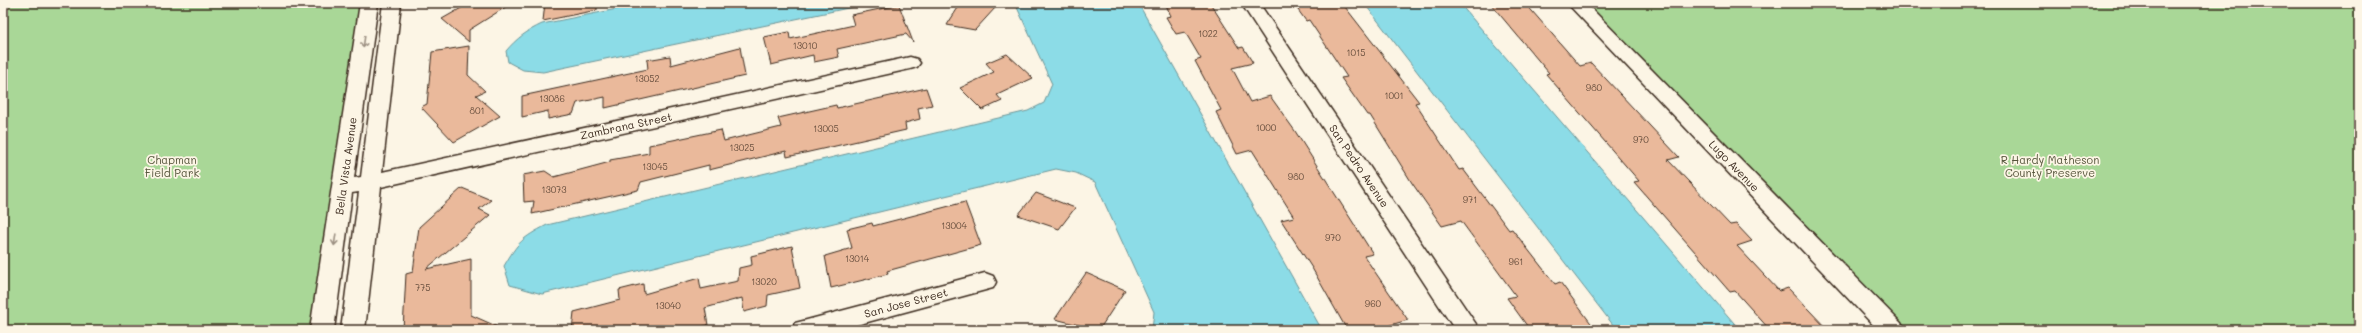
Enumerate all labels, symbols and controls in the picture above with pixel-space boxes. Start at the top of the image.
house number: 1022 [1198,28,1218,39]
one-way arrow [360,35,368,48]
house number: 13010 [793,40,818,51]
house number: 1015 [1347,47,1365,58]
house number: 13052 [634,73,660,84]
house number: 980 [1586,82,1603,93]
house number: 1001 [1384,90,1404,101]
house number: 13086 [539,93,565,104]
house number: 801 [469,105,485,116]
street label: Zambrana Street [578,108,674,143]
street label: Bella Vista Avenue [331,116,360,216]
street label: San Pedro Avenue [1326,121,1393,210]
house number: 1000 [1256,122,1277,133]
house number: 13005 [813,123,839,134]
house number: 970 [1633,134,1649,145]
street label: Lugo Avenue [1706,137,1763,195]
house number: 13025 [729,142,755,153]
park label: Chapman Field Park [145,152,199,180]
park label: R Hardy Matheson County Preserve [2001,152,2099,180]
house number: 13045 [642,161,668,172]
house number: 980 [1288,171,1305,182]
house number: 13073 [541,184,567,195]
house number: 971 [1463,194,1477,205]
house number: 13004 [941,220,968,231]
house number: 970 [1325,232,1341,243]
one-way arrow [331,233,339,246]
house number: 13014 [845,253,870,264]
house number: 961 [1509,256,1523,267]
house number: 13020 [751,276,777,287]
house number: 775 [415,282,431,293]
street label: San Jose Street [862,284,949,321]
house number: 960 [1365,298,1382,309]
house number: 13040 [655,300,681,311]

